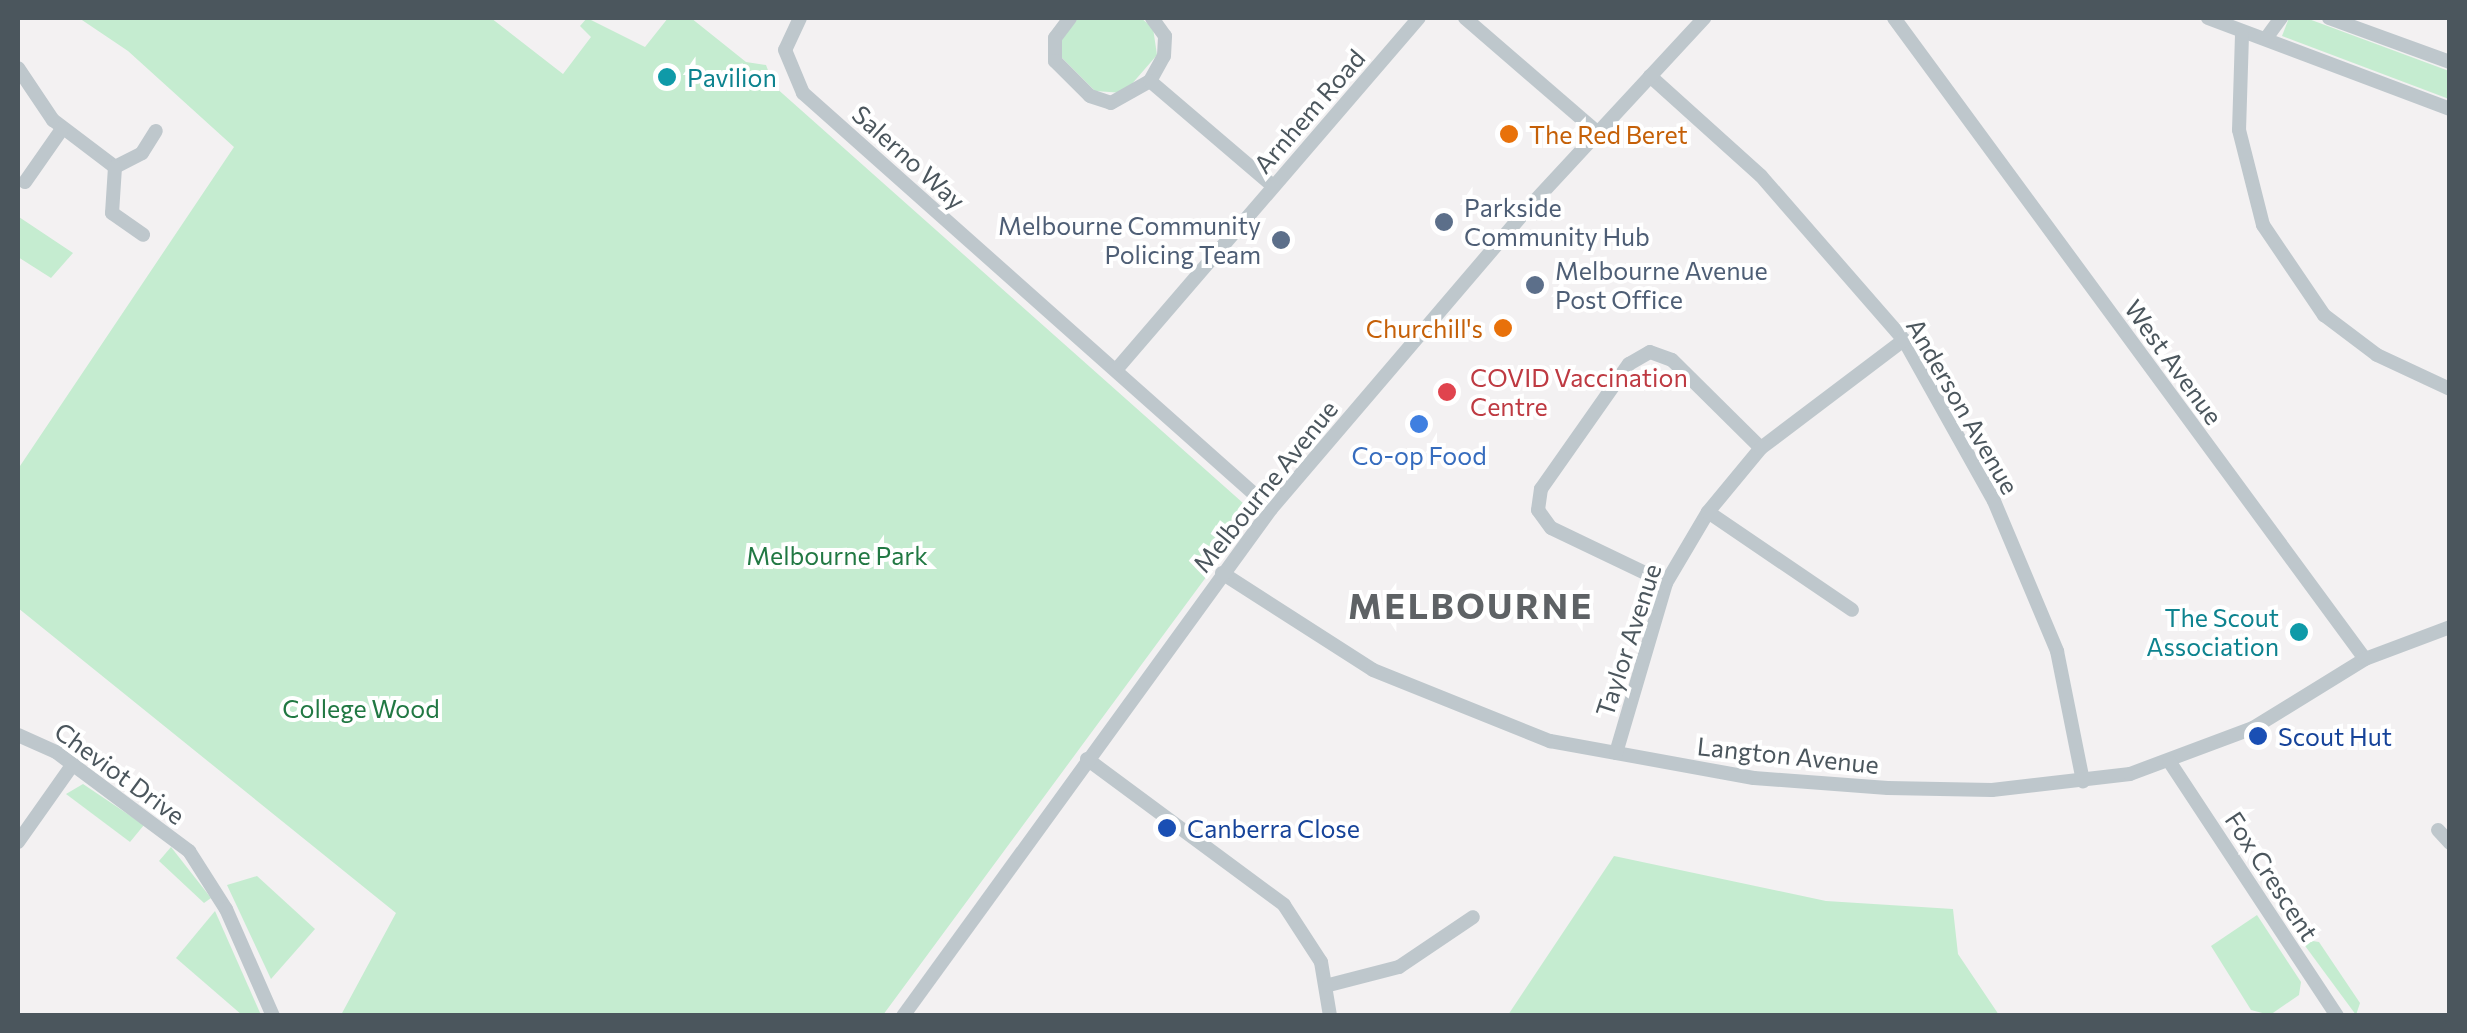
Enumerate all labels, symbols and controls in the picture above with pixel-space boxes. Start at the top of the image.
street label: Arnhem Road [1247,43,1371,179]
place label: Pavilion [687,62,777,92]
marker: Pavilion [656,66,678,88]
street label: Salerno Way [846,99,972,215]
place label: The Red Beret [1529,119,1688,149]
marker: The Red Beret [1498,123,1520,145]
place label: Parkside Community Hub [1464,193,1650,252]
place label: Melbourne Community Policing Team [998,211,1261,270]
marker: Parkside Community Hub [1433,211,1455,233]
marker: Melbourne Community Policing Team [1270,229,1292,251]
place label: Melbourne Avenue Post Office [1555,256,1768,315]
marker: Melbourne Avenue Post Office [1524,274,1546,296]
street label: West Avenue [2119,294,2229,430]
place label: Churchill's [1366,313,1483,343]
street label: Anderson Avenue [1901,313,2025,499]
marker: Churchill's [1492,317,1514,339]
place label: COVID Vaccination Centre [1470,363,1688,422]
marker: COVID Vaccination Centre [1434,379,1460,405]
street label: Melbourne Avenue [1186,394,1344,578]
marker: Co-op Food [1408,413,1430,435]
place label: Co-op Food [1351,440,1487,470]
park label: Melbourne Park [746,540,928,570]
street label: Taylor Avenue [1589,560,1667,720]
district label: MELBOURNE [1348,584,1594,626]
place label: The Scout Association [2146,603,2279,662]
marker: The Scout Association [2288,621,2310,643]
park label: College Wood [282,693,440,723]
street label: Cheviot Drive [49,716,191,830]
place label: Scout Hut [2278,721,2392,751]
marker: Scout Hut [2247,725,2269,747]
street label: Langton Avenue [1696,731,1880,779]
street label: Fox Crescent [2219,806,2325,946]
place label: Canberra Close [1187,813,1360,843]
marker: Canberra Close [1156,817,1178,839]

